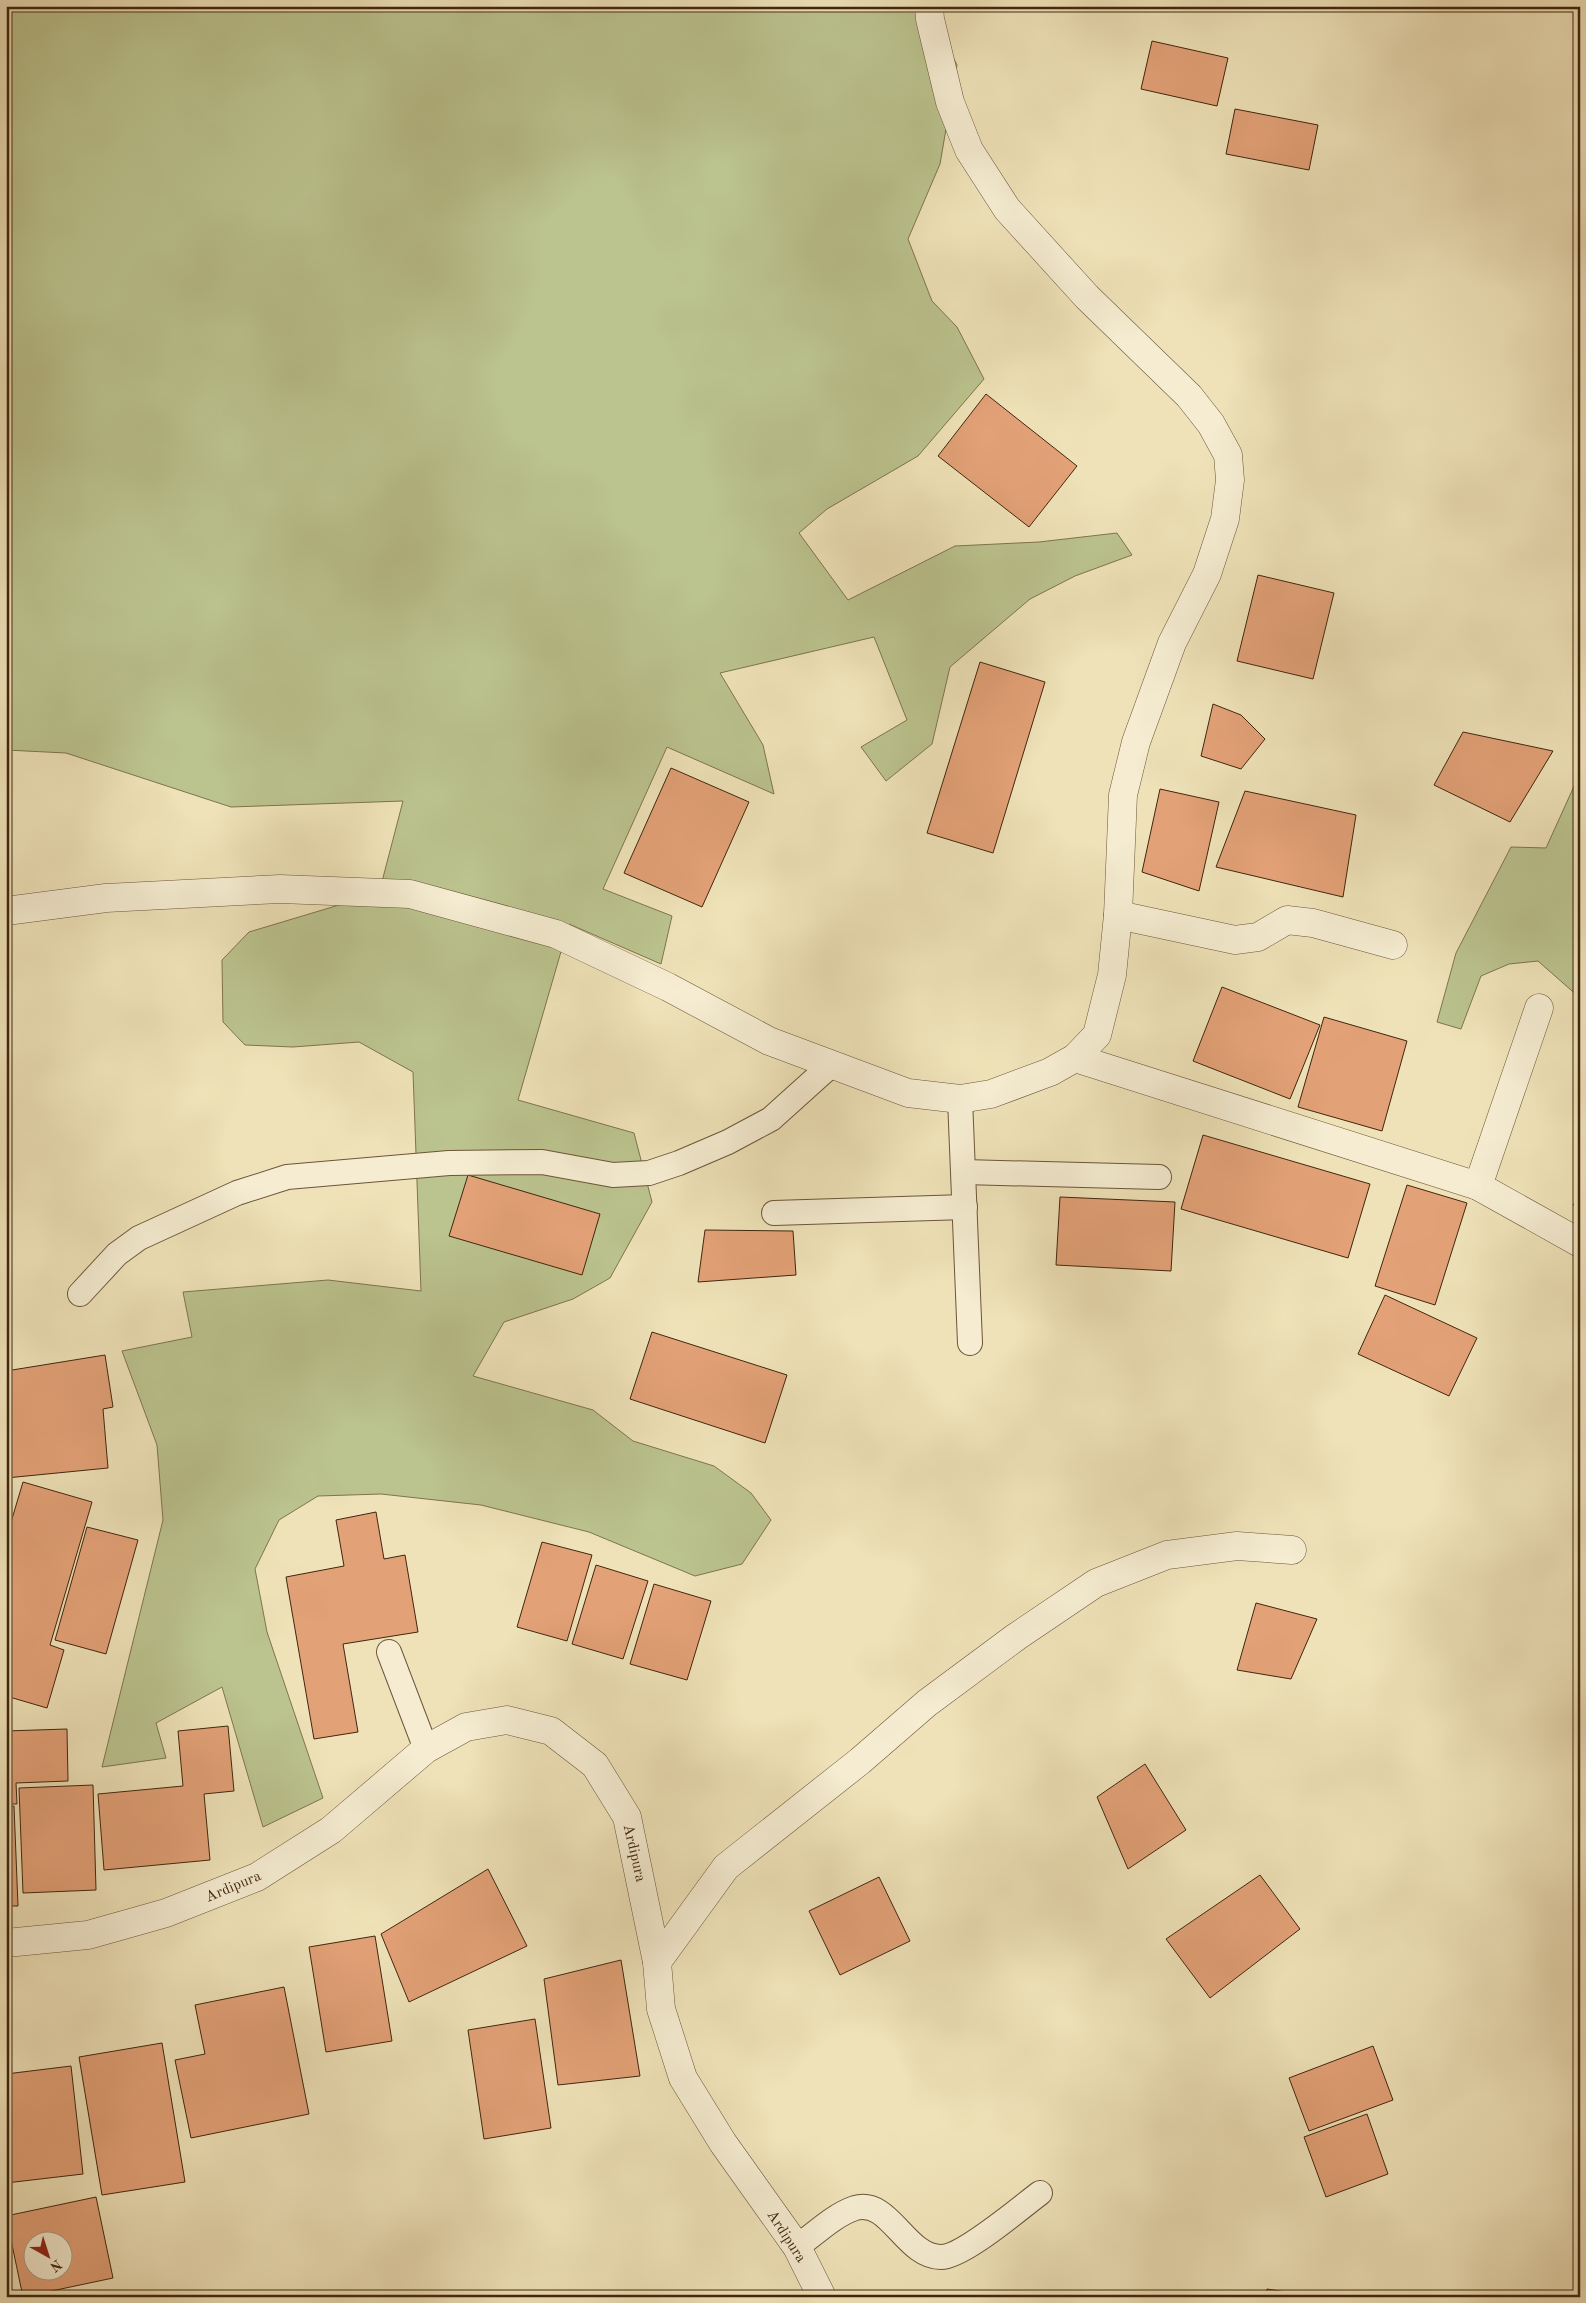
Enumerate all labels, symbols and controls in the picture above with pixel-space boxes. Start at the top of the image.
street label: Ardipura [620,1823,648,1884]
street label: Ardipura [204,1869,264,1906]
street label: Ardipura [763,2208,808,2266]
north arrow [22,2230,72,2280]
text: N [47,2257,64,2274]

